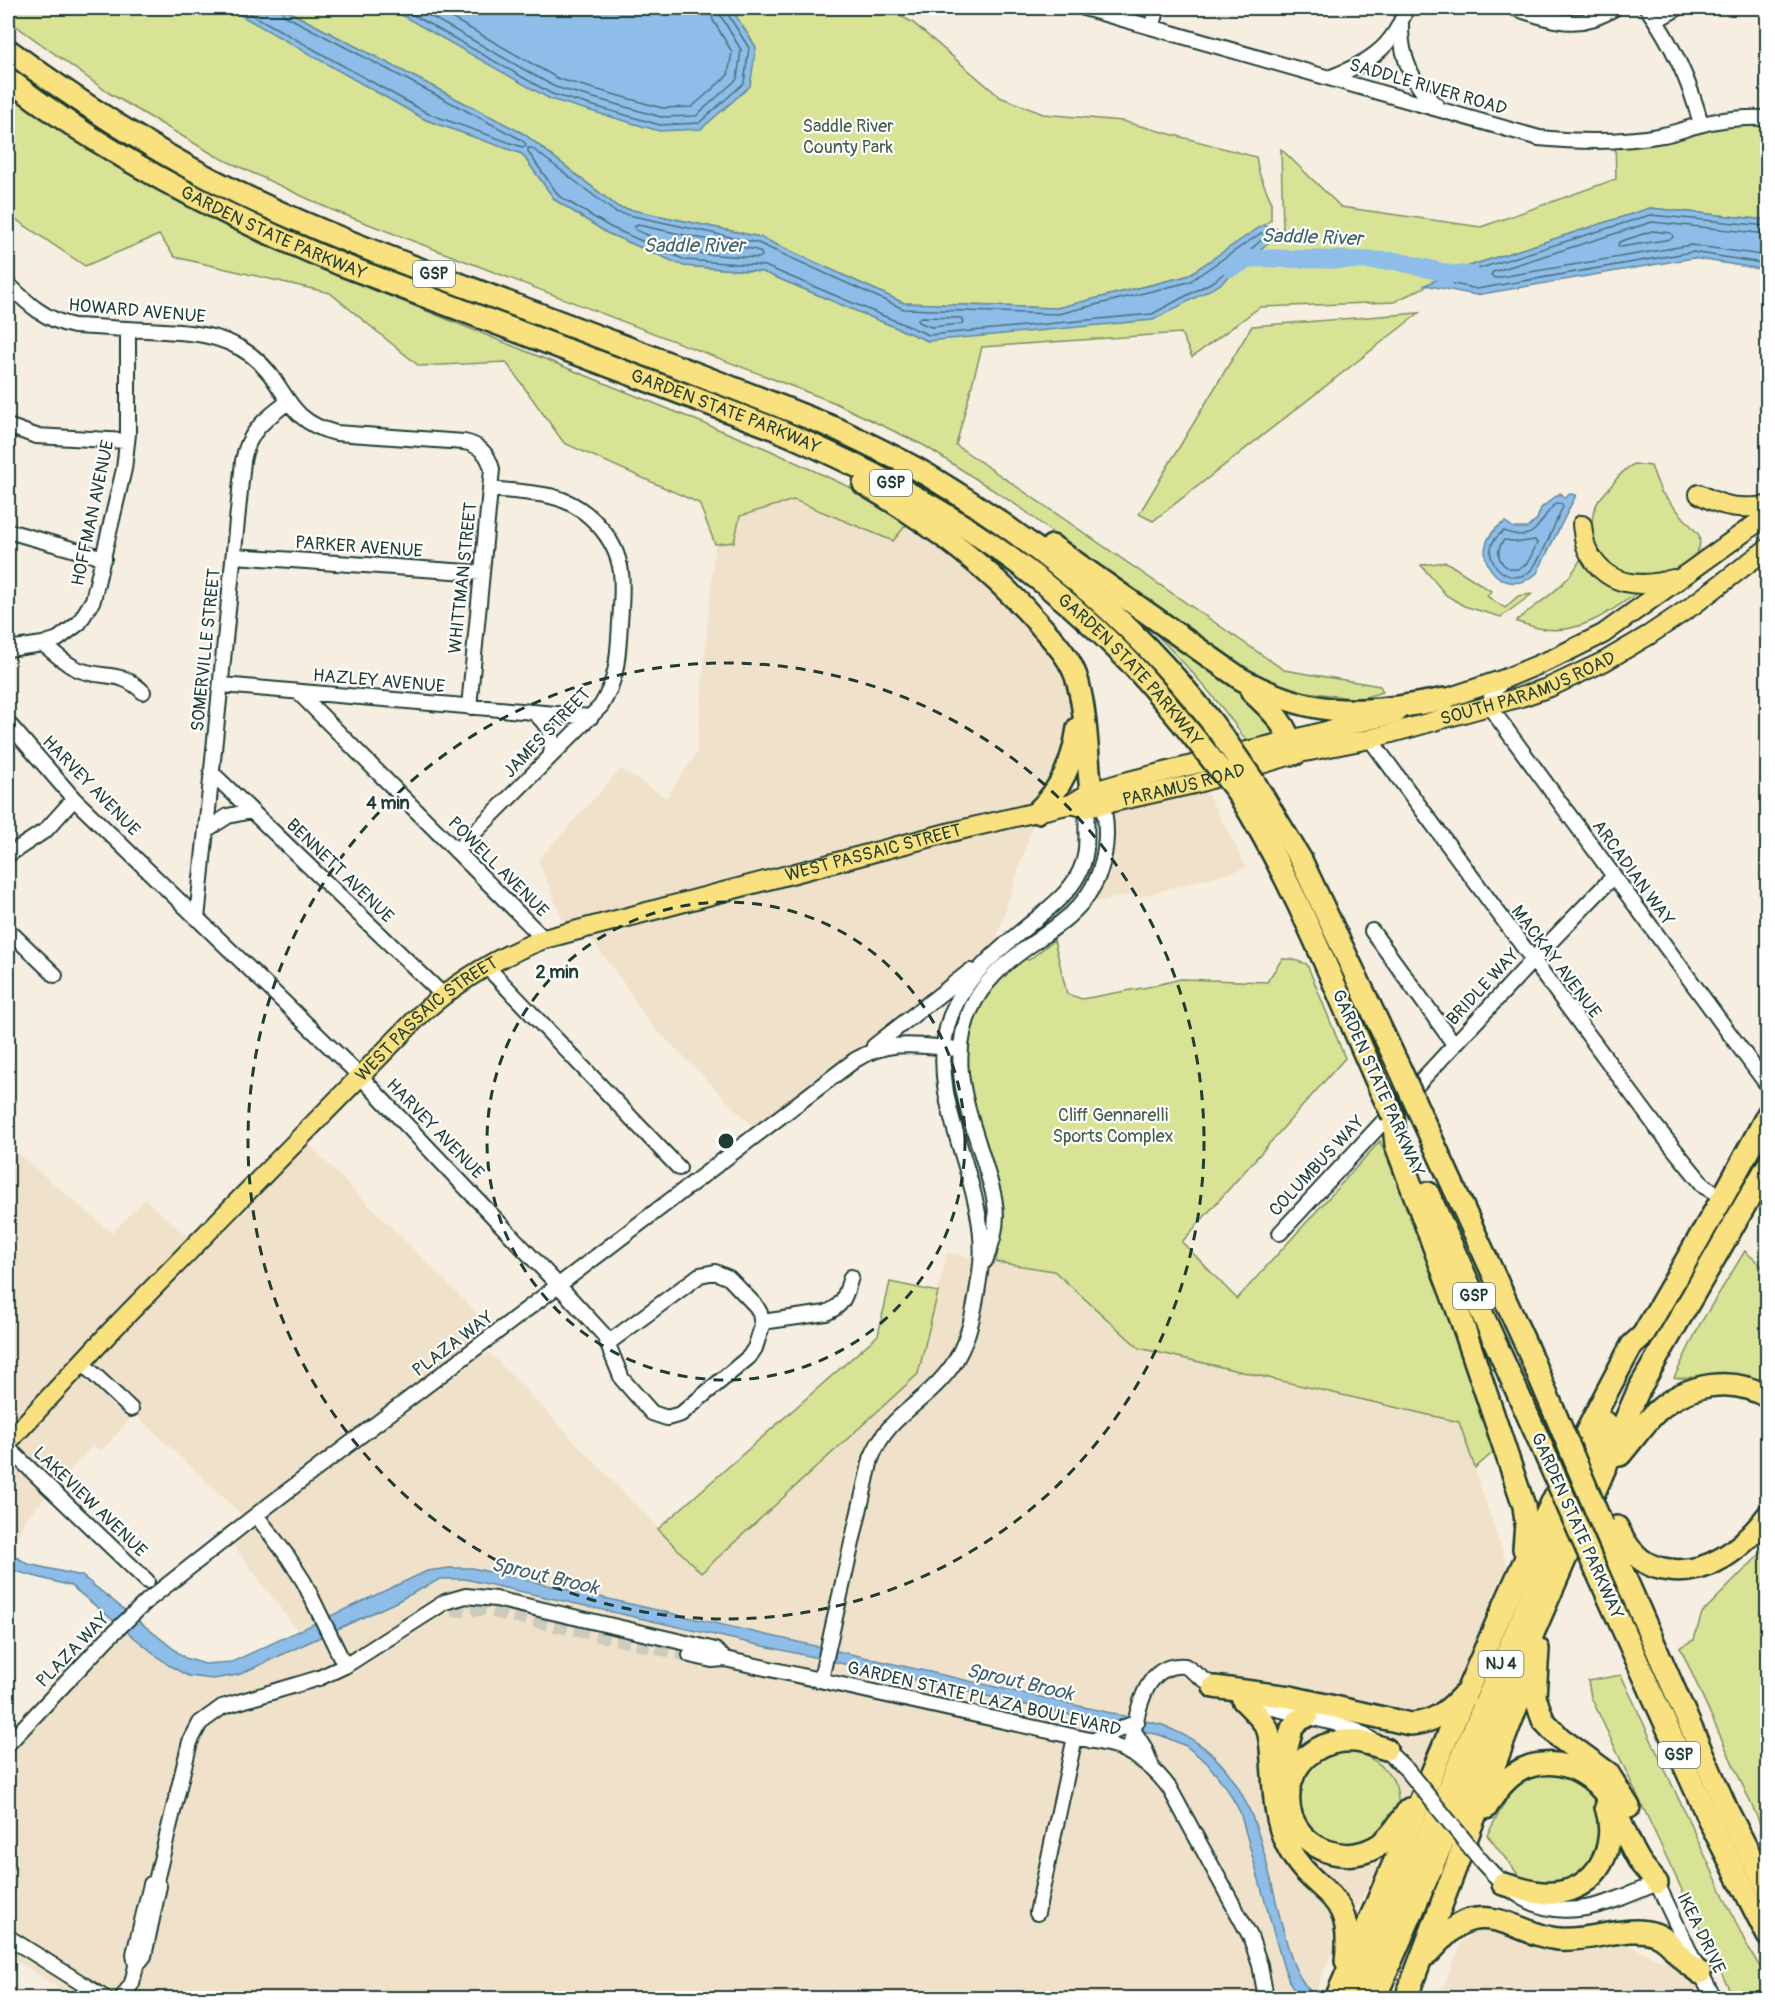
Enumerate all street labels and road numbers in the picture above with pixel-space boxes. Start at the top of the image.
street label: SADDLE RIVER ROAD [1347,53,1509,121]
street label: GARDEN STATE PARKWAY [177,180,371,285]
road number: GSP [413,261,455,287]
street label: HOWARD AVENUE [67,294,207,328]
street label: GARDEN STATE PARKWAY [627,364,825,459]
street label: HOFFMAN AVENUE [66,438,120,588]
road number: GSP [870,470,912,496]
street label: WHITTMAN STREET [444,501,482,655]
street label: PARKER AVENUE [294,531,424,563]
street label: SOMERVILLE STREET [186,567,226,733]
street label: GARDEN STATE PARKWAY [1053,588,1208,751]
street label: SOUTH PARAMUS ROAD [1438,646,1620,730]
street label: HAZLEY AVENUE [312,664,446,698]
street label: JAMES STREET [498,683,596,783]
street label: HARVEY AVENUE [37,731,145,841]
street label: PARAMUS ROAD [1120,758,1248,811]
street label: POWELL AVENUE [443,812,553,922]
street label: BENNETT AVENUE [281,814,399,928]
street label: ARCADIAN WAY [1587,815,1679,931]
street label: WEST PASSAIC STREET [783,819,964,887]
street label: MACKAY AVENUE [1506,901,1606,1023]
street label: BRIDLE WAY [1442,943,1525,1030]
street label: WEST PASSAIC STREET [350,951,501,1086]
street label: GARDEN STATE PARKWAY [1326,986,1430,1180]
street label: HARVEY AVENUE [381,1074,489,1184]
street label: COLUMBUS WAY [1264,1110,1370,1221]
road number: GSP [1453,1283,1495,1309]
street label: PLAZA WAY [408,1306,499,1382]
street label: GARDEN STATE PARKWAY [1525,1429,1629,1623]
street label: LAKEVIEW AVENUE [28,1442,152,1562]
street label: PLAZA WAY [31,1607,115,1693]
road number: NJ 4 [1478,1651,1524,1677]
street label: GARDEN STATE PLAZA BOULEVARD [845,1656,1123,1742]
road number: GSP [1658,1742,1700,1768]
street label: IKEA DRIVE [1671,1888,1731,1978]

